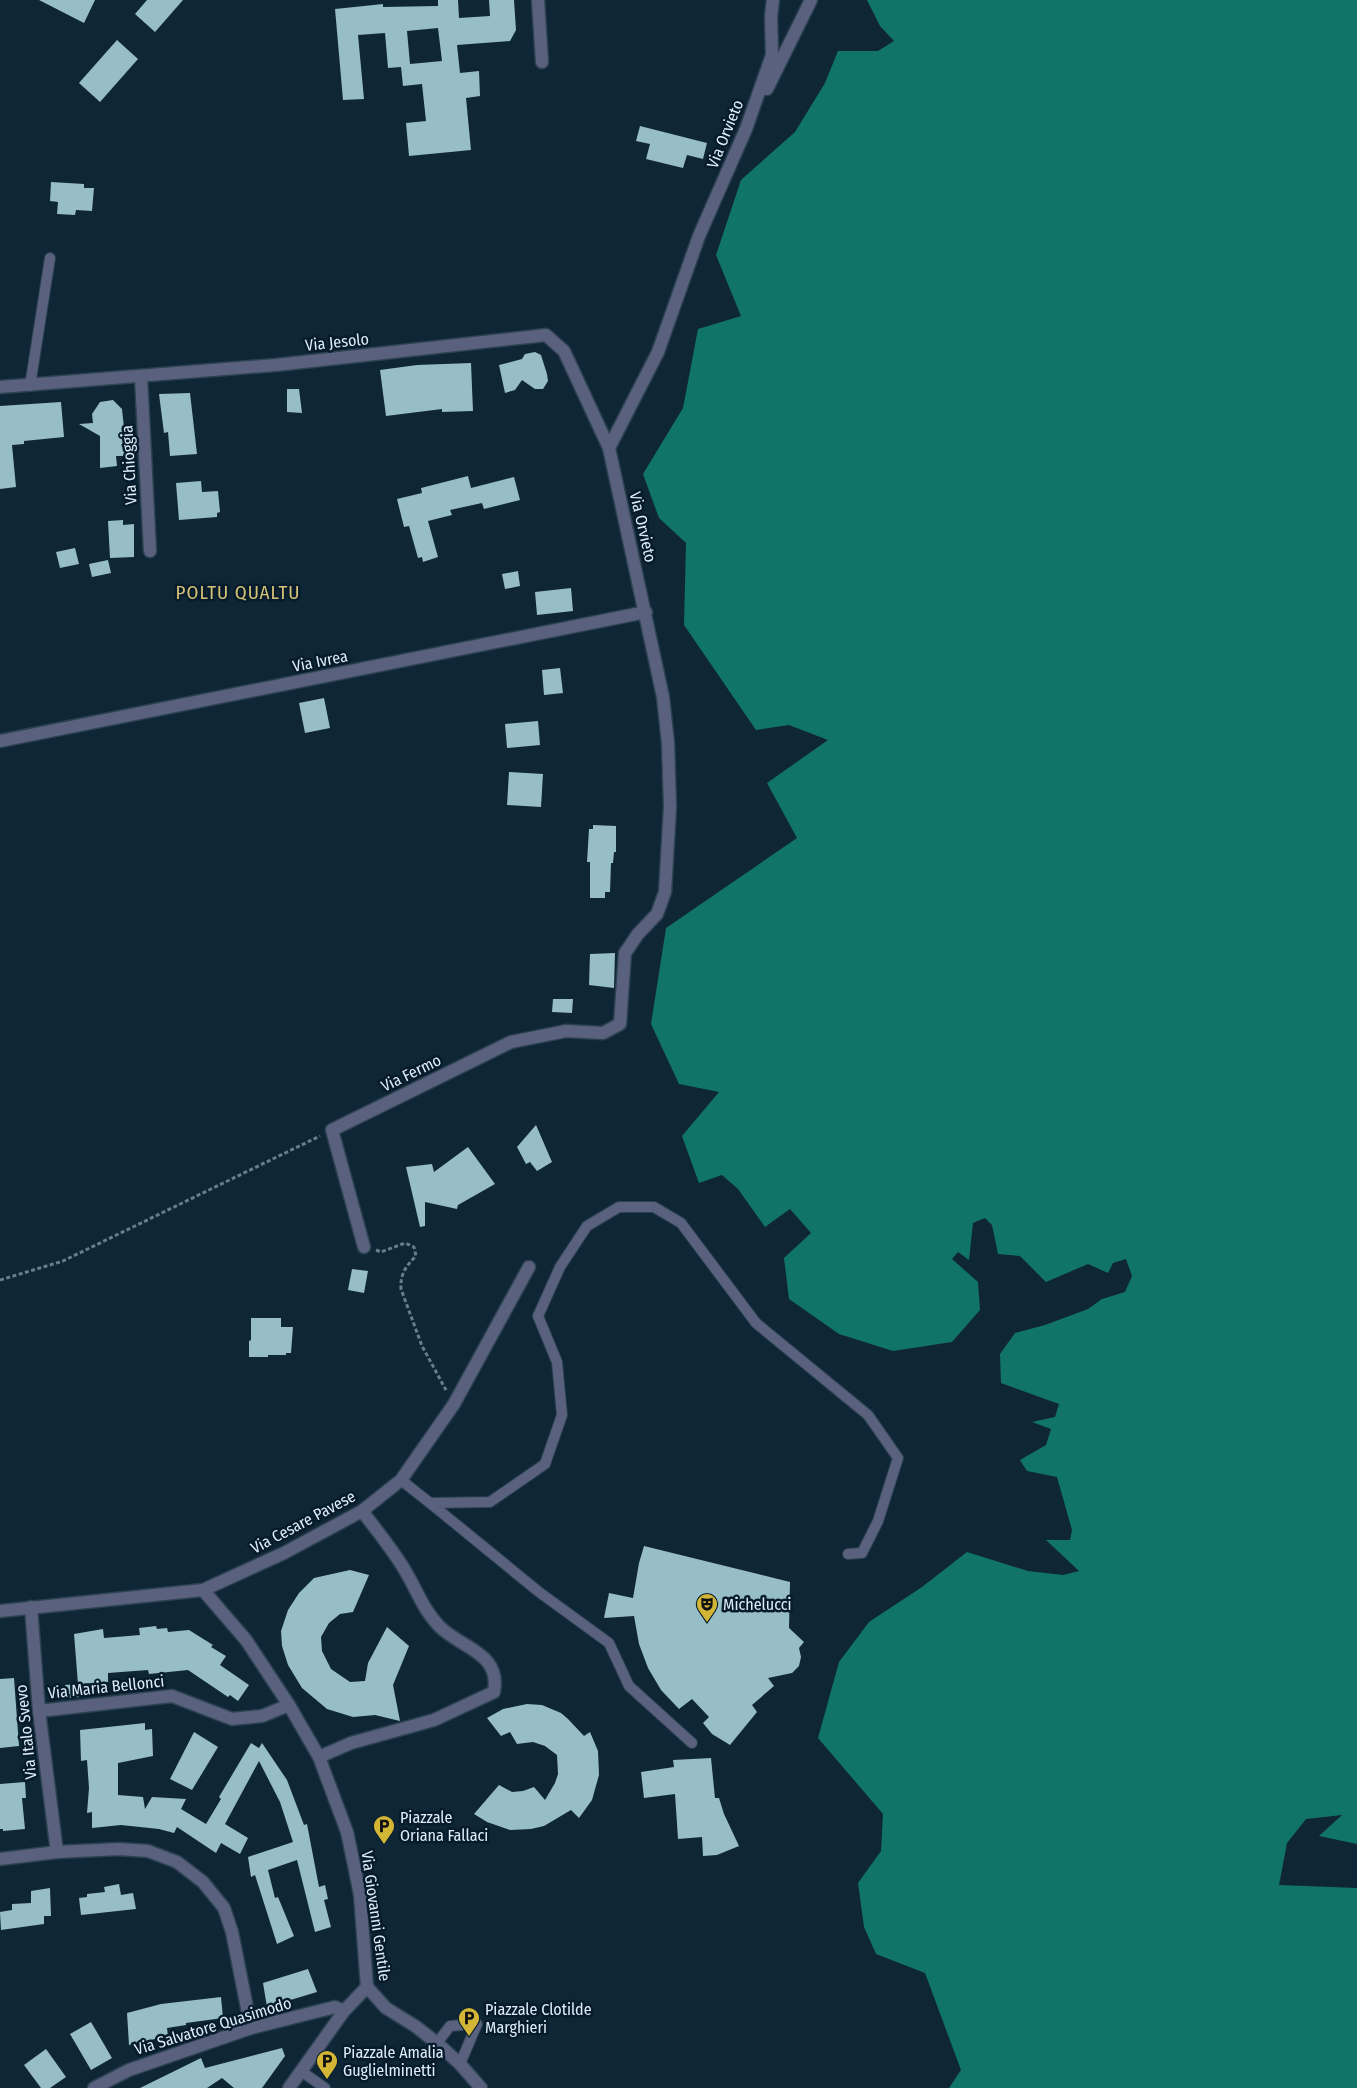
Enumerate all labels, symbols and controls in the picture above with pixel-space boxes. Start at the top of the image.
street label: Via Orvieto [703,97,747,171]
street label: Via Jesolo [304,329,370,355]
street label: Via Chioggia [117,425,141,505]
street label: Via Orvieto [626,490,660,564]
district label: POLTU QUALTU [176,581,300,604]
street label: Via Ivrea [291,646,349,676]
street label: Via Fermo [378,1050,444,1096]
street label: Via Cesare Pavese [247,1486,359,1558]
theatre icon: Michelucci [695,1592,719,1623]
place label: Michelucci [723,1595,792,1614]
street label: Via Maria Bellonci [47,1671,165,1703]
street label: Via Italo Svevo [12,1684,40,1780]
place label: Piazzale Oriana Fallaci [400,1808,488,1845]
parking icon: Piazzale Oriana Fallaci [372,1814,396,1845]
street label: Via Giovanni Gentile [357,1850,395,1983]
street label: Via Salvatore Quasimodo [132,1993,294,2059]
place label: Piazzale Clotilde Marghieri [485,2000,592,2037]
parking icon: Piazzale Clotilde Marghieri [457,2006,481,2037]
place label: Piazzale Amalia Guglielminetti [343,2043,444,2080]
parking icon: Piazzale Amalia Guglielminetti [315,2049,339,2080]

